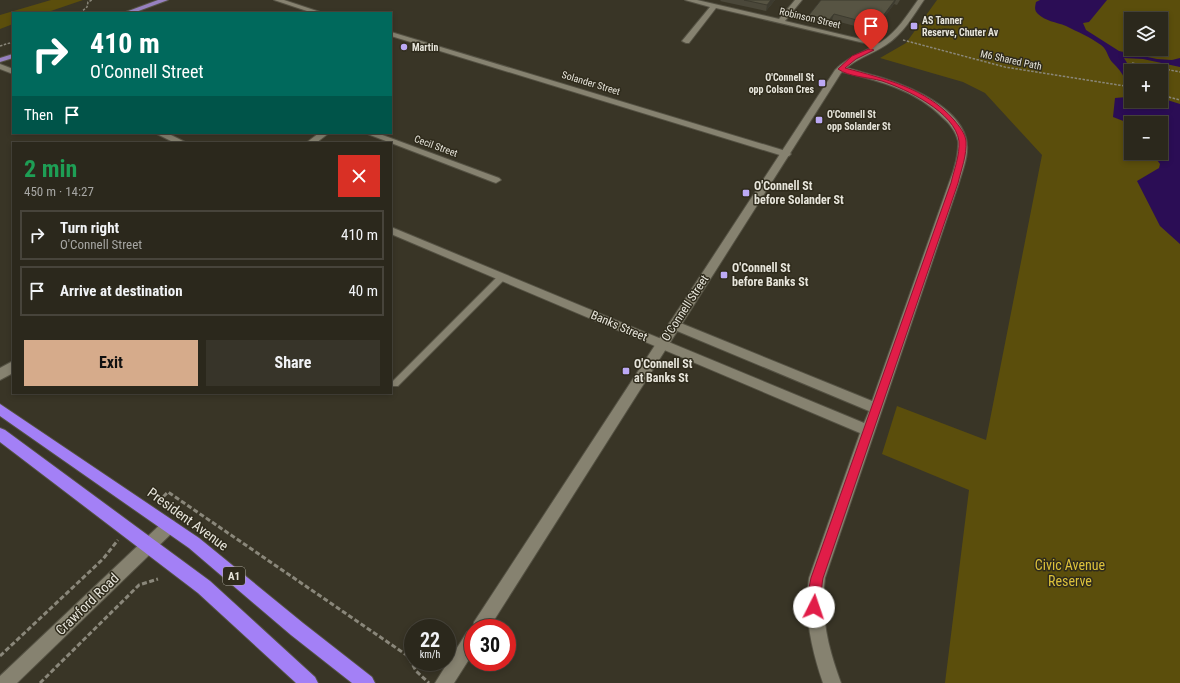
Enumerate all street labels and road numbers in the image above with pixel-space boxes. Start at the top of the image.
street label: Robinson Street [778,6,842,30]
street label: M6 Shared Path [979,48,1043,72]
street label: Solander Street [560,69,622,97]
street label: Cecil Street [413,133,459,159]
street label: O'Connell Street [658,272,712,344]
street label: Banks Street [589,308,650,344]
street label: President Avenue [144,484,232,554]
road number: A1 [223,567,245,585]
street label: Crawford Road [52,570,122,638]

